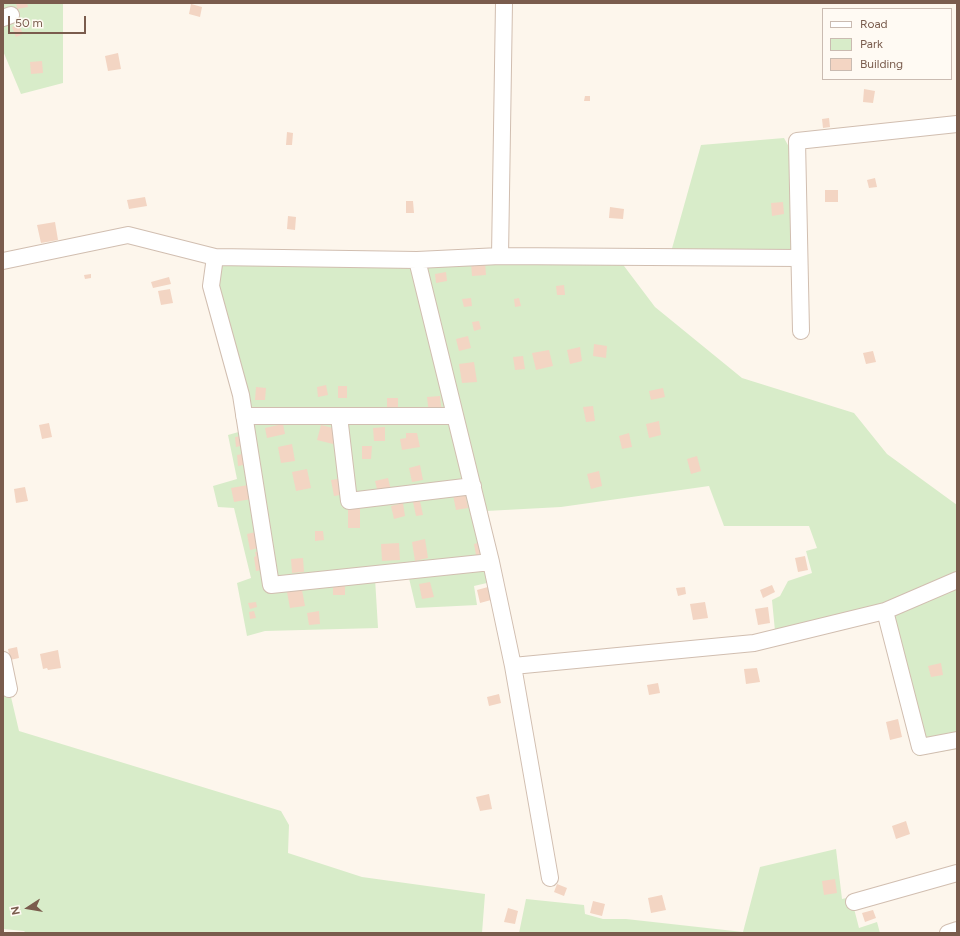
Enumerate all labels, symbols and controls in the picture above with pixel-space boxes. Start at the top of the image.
scale bar [10,8,88,34]
legend [822,8,952,80]
text: 50 m [15,16,43,30]
text: Road [860,17,888,31]
text: Park [860,37,883,51]
text: Building [860,57,903,71]
north arrow [8,888,48,928]
text: N [9,905,23,916]

